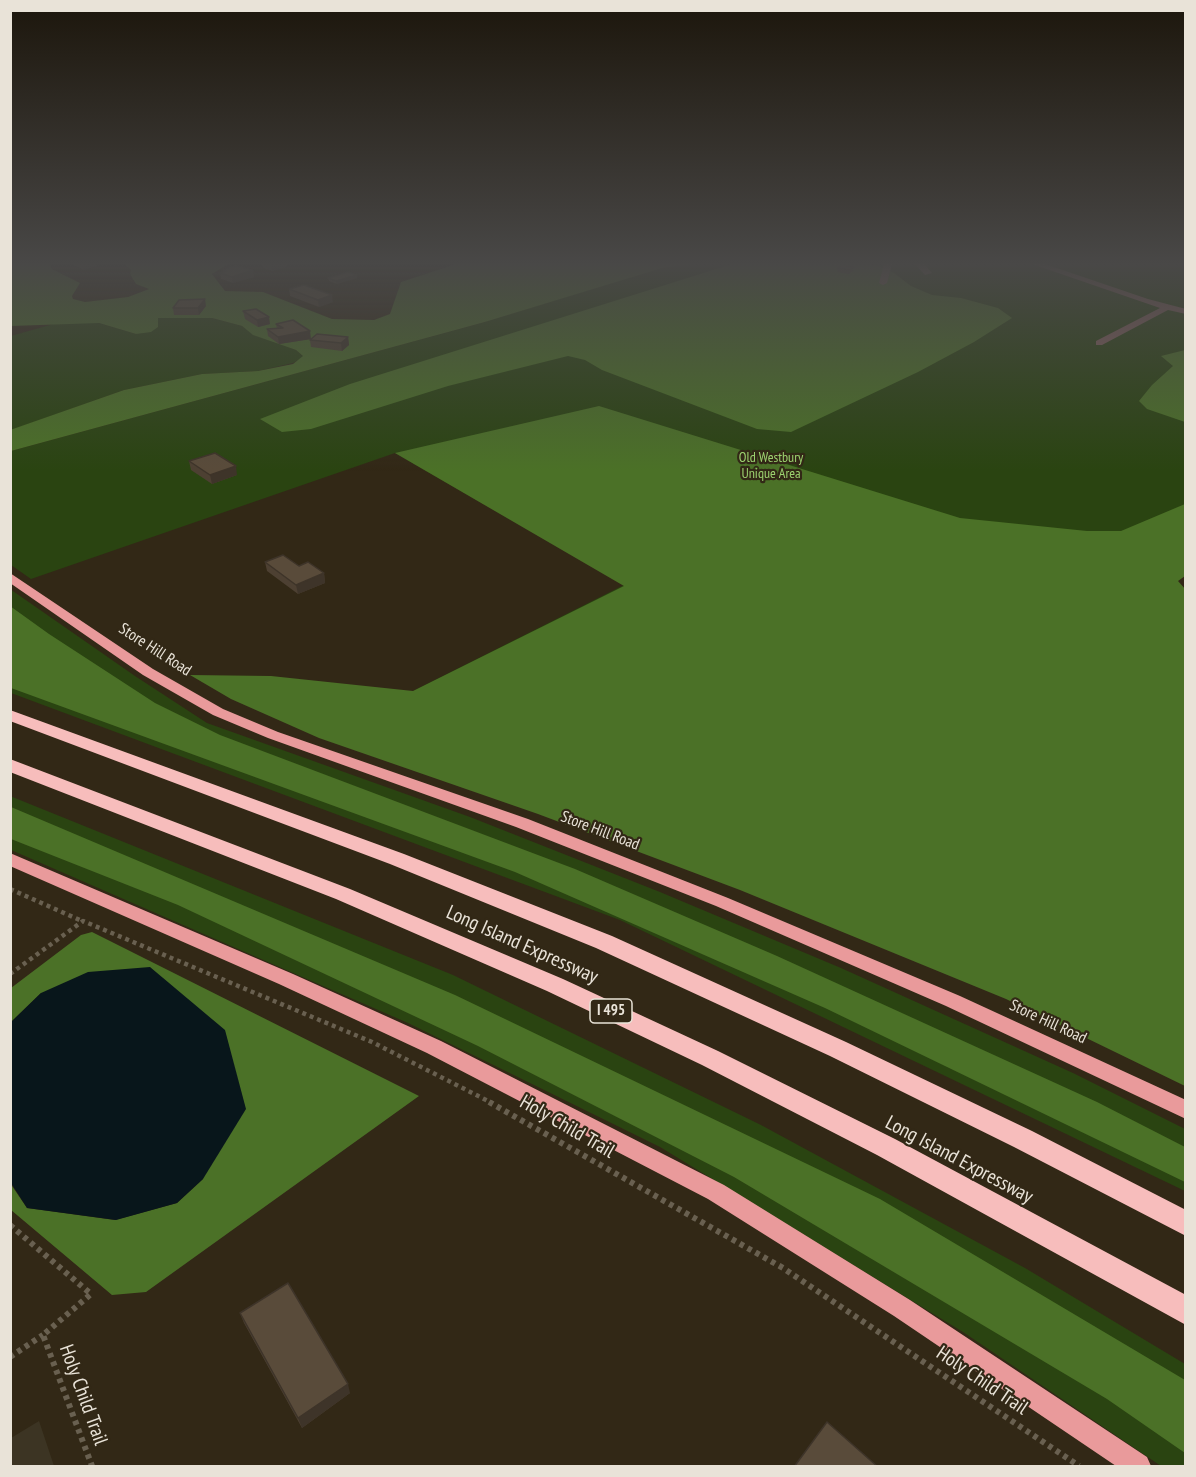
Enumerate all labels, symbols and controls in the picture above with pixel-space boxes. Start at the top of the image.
park label: Old Westbury Unique Area [739,450,803,482]
street label: Store Hill Road [115,619,195,681]
street label: Store Hill Road [558,807,642,855]
street label: Long Island Expressway [442,901,602,989]
street label: Store Hill Road [1007,996,1089,1048]
road number: I 495 [590,999,632,1023]
street label: Holy Child Trail [515,1090,619,1164]
street label: Long Island Expressway [881,1111,1037,1209]
street label: Holy Child Trail [54,1341,112,1449]
street label: Holy Child Trail [932,1342,1032,1420]

